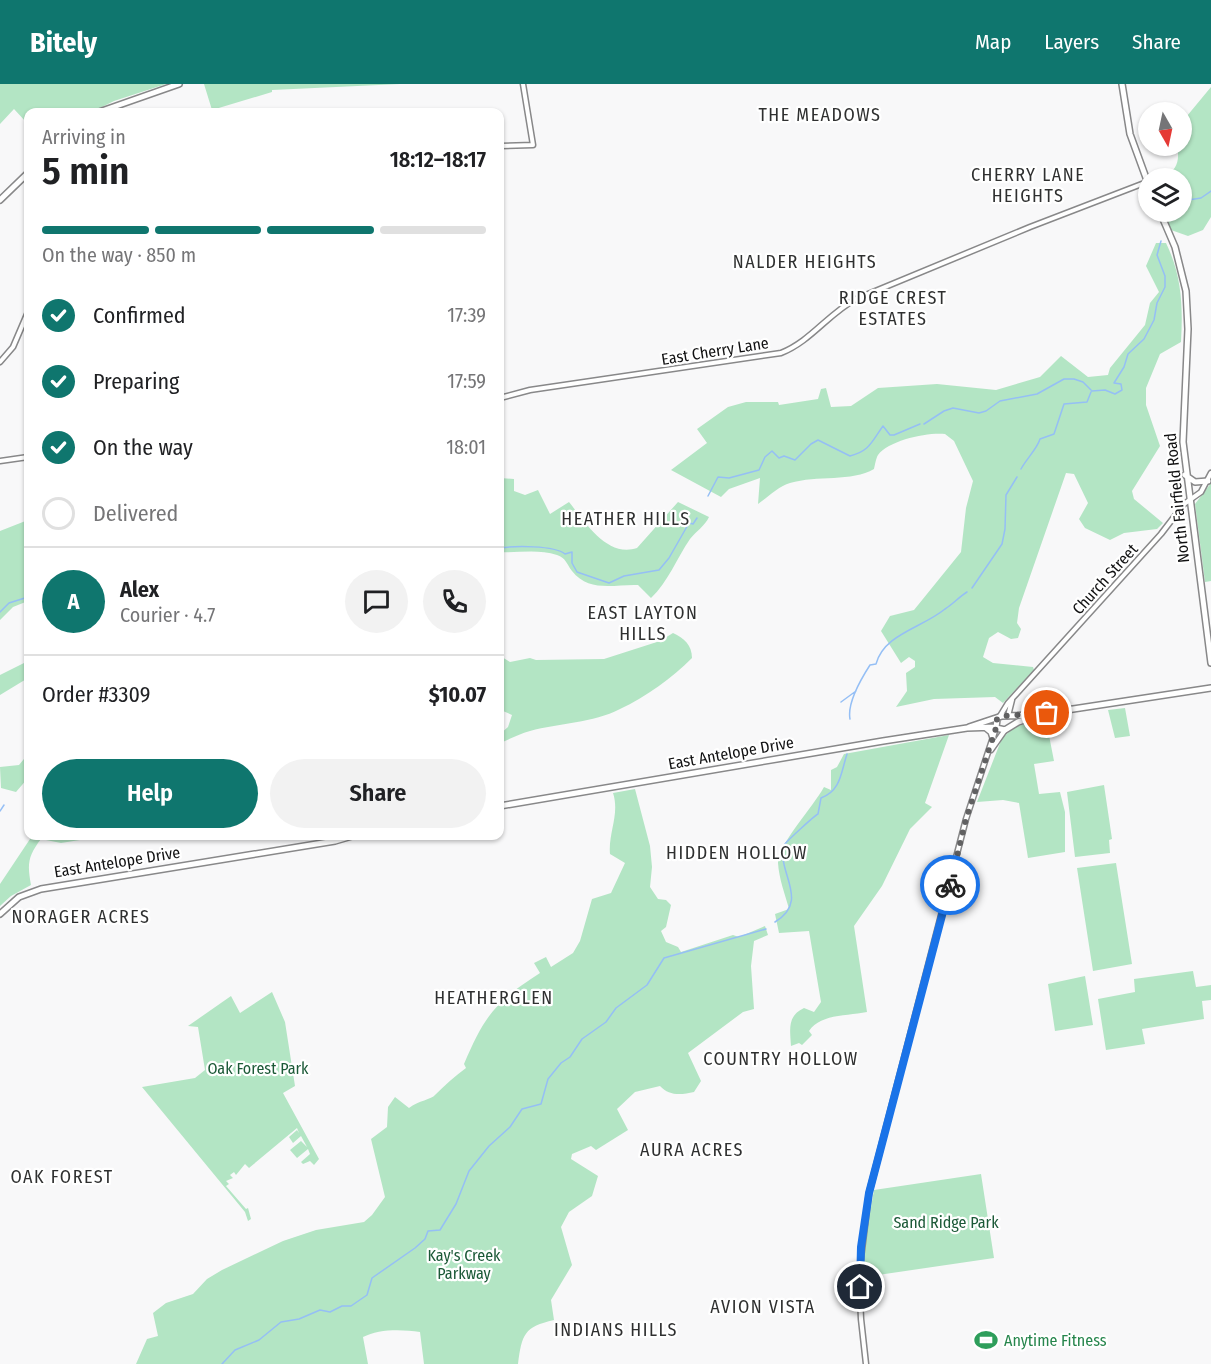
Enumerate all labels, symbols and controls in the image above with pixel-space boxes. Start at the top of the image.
text: Bitely [30,26,97,59]
text: Map [975,29,1011,55]
text: Layers [1044,29,1099,55]
text: Share [1132,29,1181,55]
north arrow [1138,102,1192,156]
map controls [1138,102,1192,222]
district label: THE MEADOWS [758,104,882,126]
text: Arriving in [42,125,126,149]
text: 18:12–18:17 [390,146,486,173]
text: 5 min [42,148,130,194]
district label: CHERRY LANE HEIGHTS [971,164,1085,207]
button: layers [1138,168,1192,222]
text: On the way · 850 m [42,243,196,267]
district label: NALDER HEIGHTS [733,251,877,273]
district label: RIDGE CREST ESTATES [839,287,947,330]
icon: check [42,299,75,332]
text: Confirmed [93,302,186,329]
text: 17:39 [447,303,486,327]
street label: East Cherry Lane [660,333,770,369]
icon: check [42,365,75,398]
text: Preparing [93,368,179,395]
text: 17:59 [447,369,486,393]
icon: check [42,431,75,464]
street label: North Fairfield Road [1161,432,1193,564]
text: On the way [93,434,193,461]
text: 18:01 [446,435,486,459]
text: Delivered [93,500,178,527]
district label: HEATHER HILLS [561,508,691,530]
street label: Church Street [1068,539,1142,618]
button: chat [345,570,408,633]
button: phone [423,570,486,633]
text: Alex [120,576,159,603]
text: A [68,588,79,615]
district label: EAST LAYTON HILLS [588,602,698,645]
text: Courier · 4.7 [120,603,215,627]
text: Order #3309 [42,681,150,708]
text: $10.07 [429,681,486,708]
pin [1021,687,1072,738]
icon: bag [1030,696,1063,729]
street label: East Antelope Drive [667,733,795,773]
button: Help [42,759,258,828]
button: Share [270,759,486,828]
district label: HIDDEN HOLLOW [666,842,808,864]
street label: East Antelope Drive [53,843,181,881]
courier [920,855,980,915]
icon: bike [934,869,967,902]
district label: NORAGER ACRES [11,906,151,928]
district label: HEATHERGLEN [434,987,554,1009]
district label: COUNTRY HOLLOW [703,1048,859,1070]
park label: Oak Forest Park [207,1059,309,1078]
district label: AURA ACRES [640,1139,744,1161]
district label: OAK FOREST [10,1166,114,1188]
park label: Sand Ridge Park [893,1213,999,1232]
park label: Kay's Creek Parkway [427,1246,501,1283]
pin [834,1261,885,1312]
icon: home [843,1270,876,1303]
district label: AVION VISTA [710,1296,816,1318]
district label: INDIANS HILLS [554,1319,678,1341]
sports icon: Anytime Fitness [973,1327,999,1353]
place label: Anytime Fitness [1004,1331,1107,1350]

